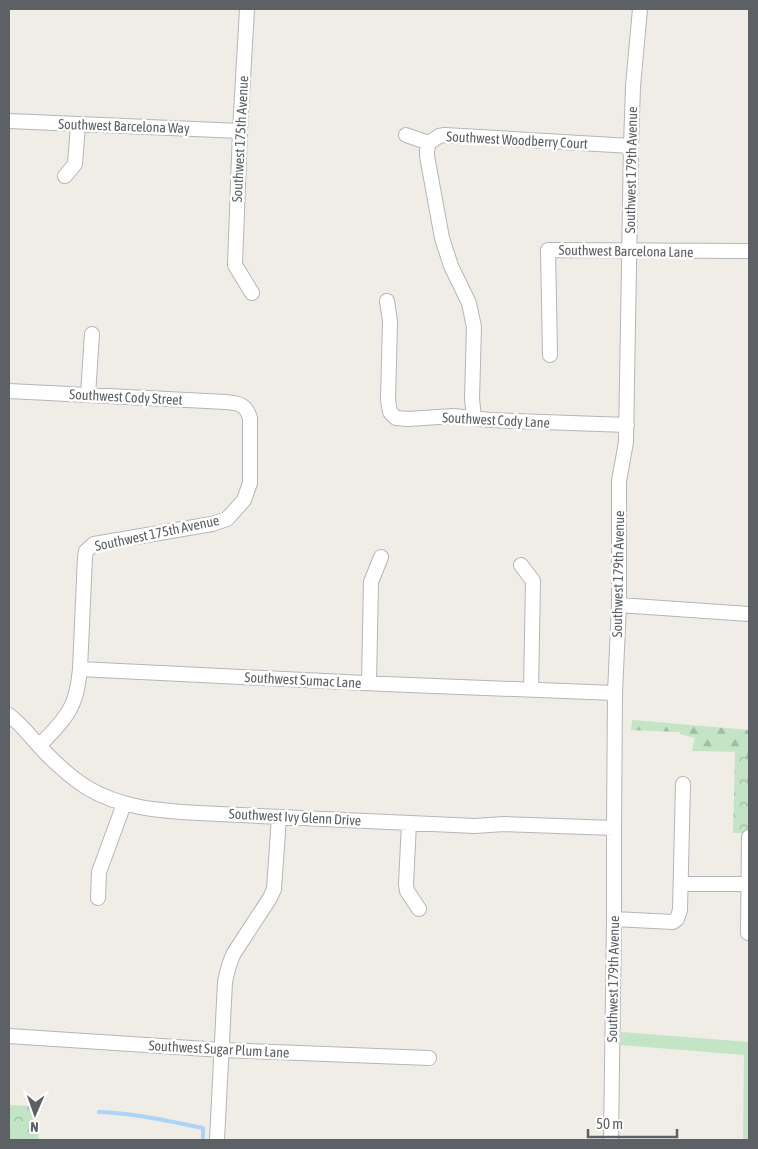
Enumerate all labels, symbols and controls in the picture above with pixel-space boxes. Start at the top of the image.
street label: Southwest 175th Avenue [229,75,251,203]
street label: Southwest 179th Avenue [622,106,640,234]
street label: Southwest Barcelona Way [58,116,190,136]
street label: Southwest Woodberry Court [446,128,588,152]
street label: Southwest Barcelona Lane [558,242,694,260]
street label: Southwest Cody Street [69,386,183,408]
street label: Southwest Cody Lane [442,409,550,431]
street label: Southwest 179th Avenue [609,510,627,638]
street label: Southwest 175th Avenue [93,512,221,554]
street label: Southwest Sumac Lane [244,669,362,691]
street label: Southwest Ivy Glenn Drive [228,806,362,828]
street label: Southwest 179th Avenue [604,915,622,1043]
street label: Southwest Sugar Plum Lane [148,1037,290,1061]
north arrow [10,1089,60,1139]
scale bar [588,1106,677,1138]
text: 50 m [596,1115,623,1132]
text: N [30,1119,39,1135]

